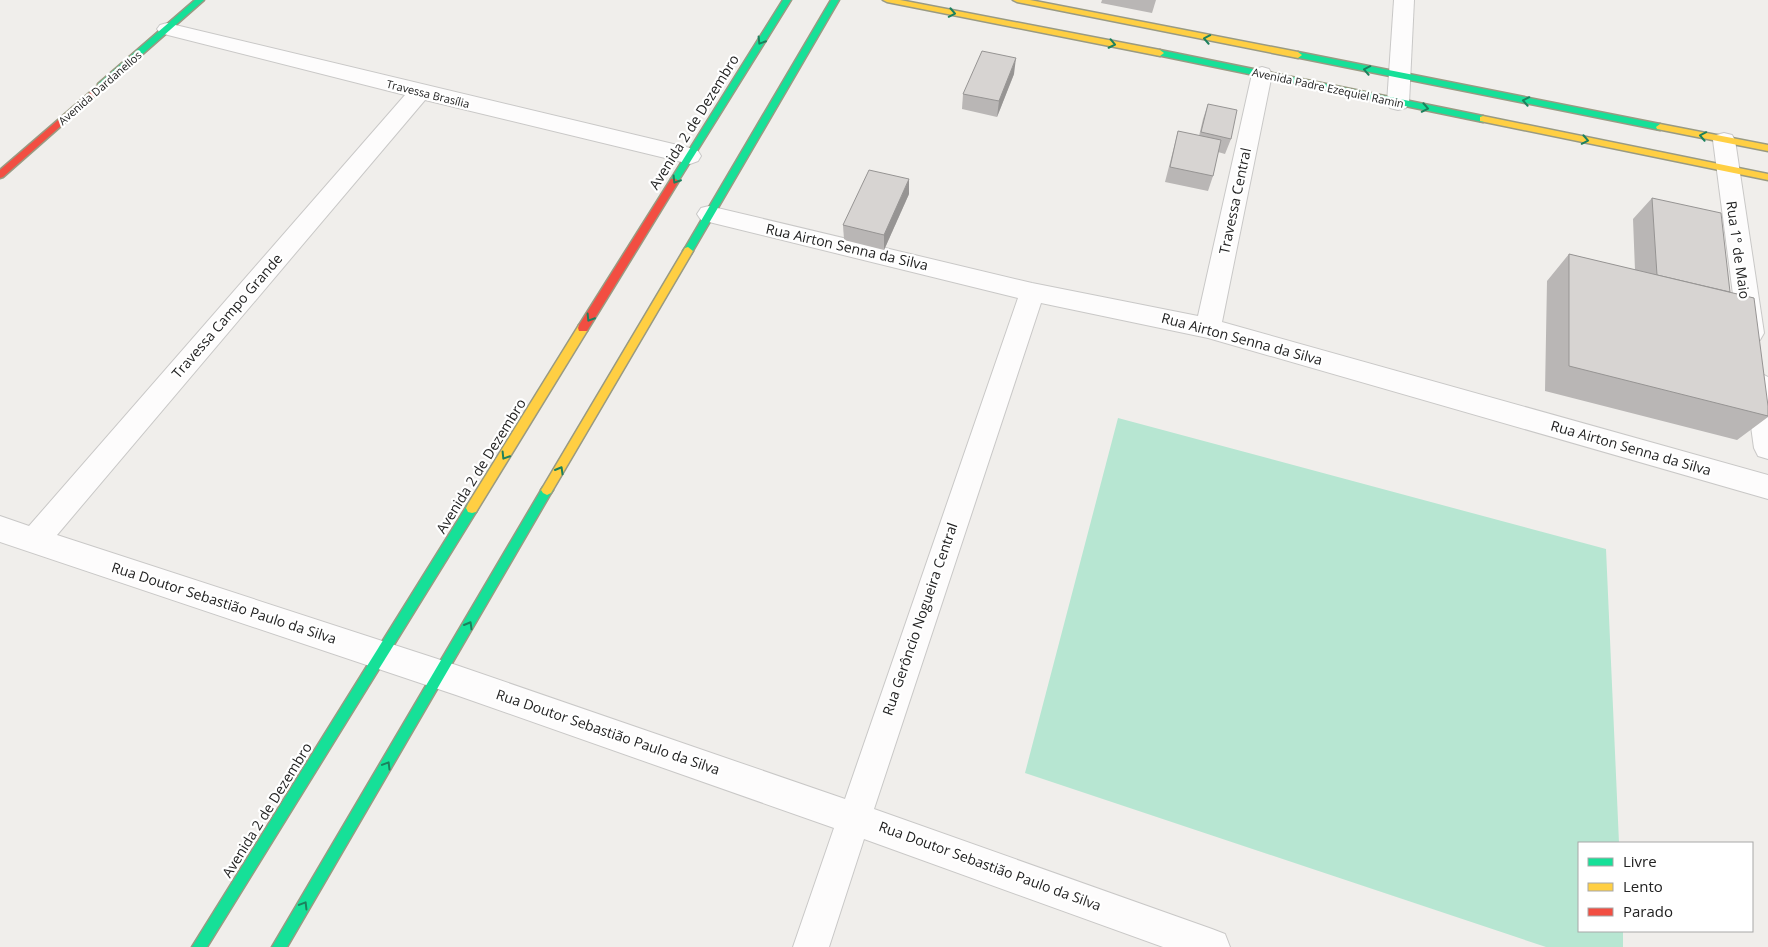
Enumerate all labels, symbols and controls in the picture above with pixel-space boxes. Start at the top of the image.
one-way arrow [948,8,957,18]
one-way arrow [1203,34,1212,45]
one-way arrow [758,36,767,45]
one-way arrow [1107,38,1116,48]
street label: Avenida Dardanellos [55,47,144,128]
street label: Avenida 2 de Dezembro [644,51,743,193]
street label: Avenida Padre Ezequiel Ramin [1251,64,1405,111]
one-way arrow [1362,66,1371,76]
street label: Travessa Brasília [385,76,471,111]
one-way arrow [1522,97,1531,107]
one-way arrow [1421,103,1430,113]
one-way arrow [1699,131,1707,141]
one-way arrow [1580,134,1589,145]
street label: Travessa Central [1214,146,1255,256]
one-way arrow [672,174,682,183]
street label: Rua 1° de Maio [1722,200,1755,300]
street label: Rua Airton Senna da Silva [764,219,930,274]
street label: Travessa Campo Grande [167,249,286,382]
street label: Rua Airton Senna da Silva [1159,308,1325,369]
one-way arrow [587,313,597,322]
street label: Avenida 2 de Dezembro [431,395,530,537]
street label: Rua Airton Senna da Silva [1549,416,1714,480]
one-way arrow [502,451,511,460]
one-way arrow [554,466,564,475]
street label: Rua Gerôncio Nogueira Central [878,520,962,718]
street label: Rua Doutor Sebastião Paulo da Silva [109,557,339,648]
one-way arrow [463,622,473,631]
street label: Rua Doutor Sebastião Paulo da Silva [494,684,723,779]
street label: Avenida 2 de Dezembro [217,739,316,881]
one-way arrow [380,762,390,771]
street label: Rua Doutor Sebastião Paulo da Silva [876,816,1104,915]
legend [1578,842,1753,932]
text: Livre [1623,851,1657,871]
text: Lento [1623,876,1663,896]
text: Parado [1623,901,1673,921]
one-way arrow [298,902,308,911]

